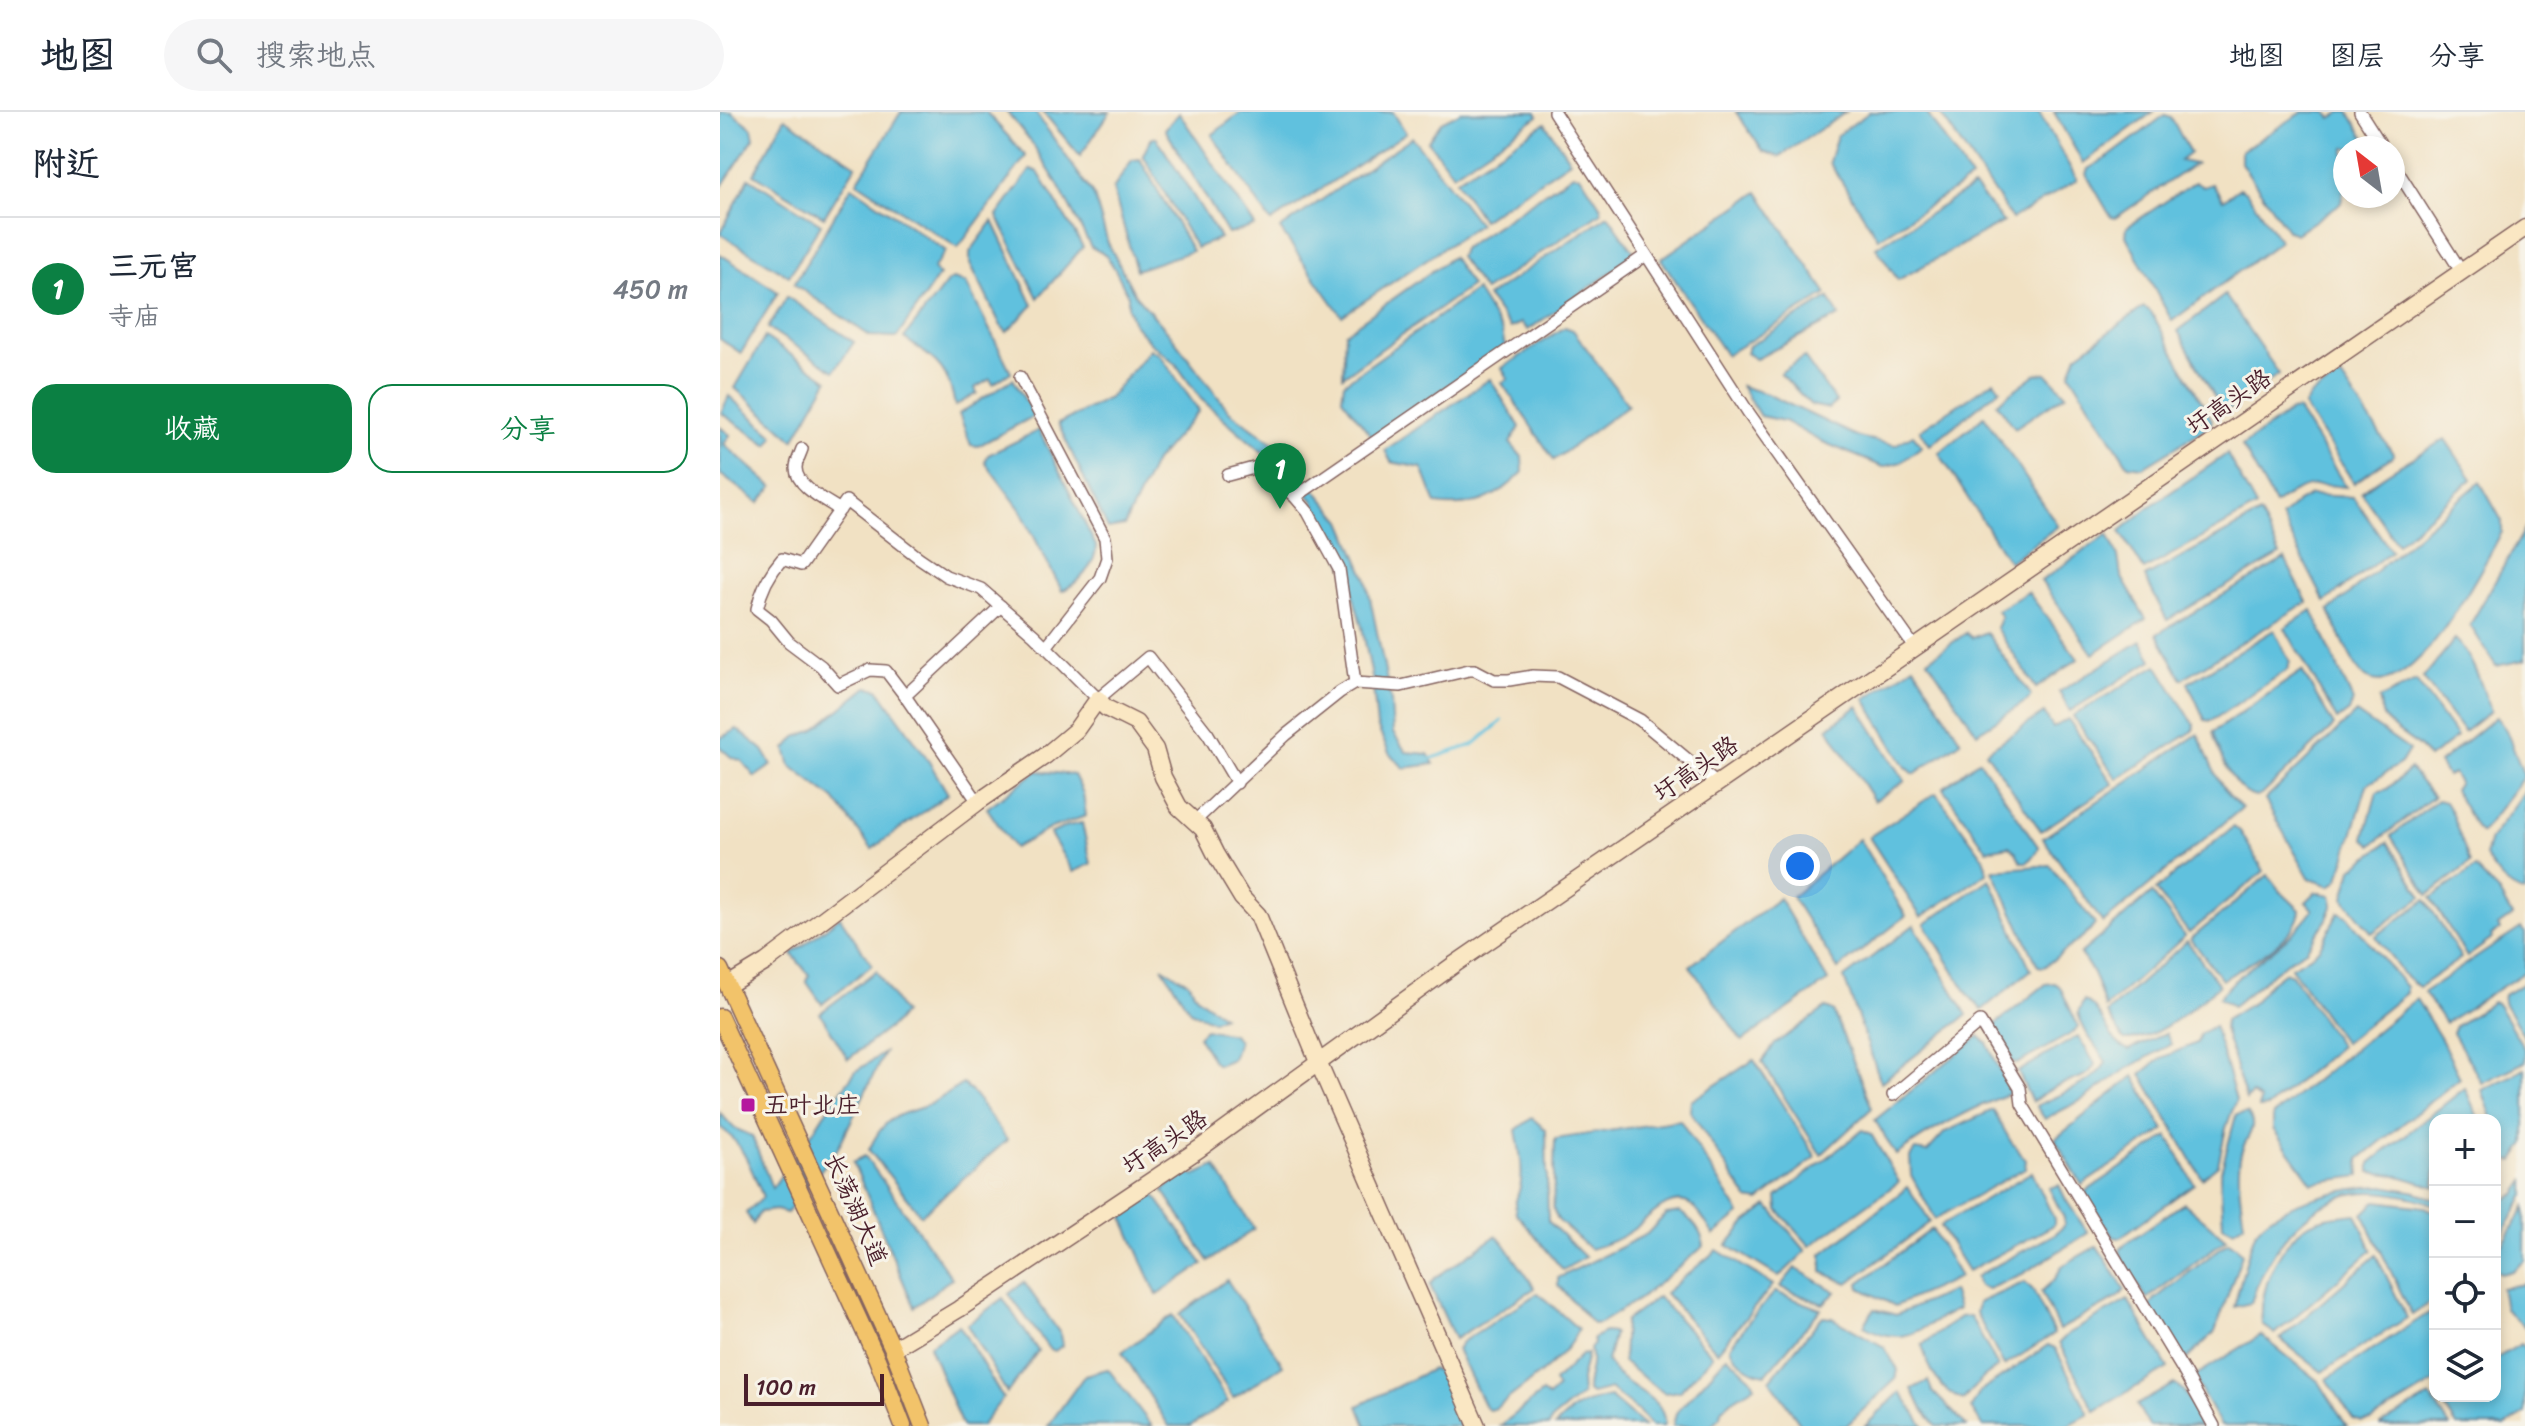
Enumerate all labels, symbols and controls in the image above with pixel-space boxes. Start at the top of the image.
search box [164,19,724,91]
text: 地图 [40,22,116,89]
text: 搜索地点 [256,28,376,82]
text: 地图 [2229,31,2285,80]
text: 图层 [2329,31,2385,80]
text: 分享 [2429,31,2485,80]
icon: search [192,33,236,77]
text: 附近 [32,134,100,194]
north arrow [2333,136,2405,208]
text: 三元宫 [108,239,198,293]
text: 1 [52,266,64,312]
text: 450 m [613,266,688,312]
text: 寺庙 [108,293,160,339]
street label: 圩高头路 [2178,357,2280,447]
button: 收藏 [32,384,352,473]
button: 分享 [368,384,688,473]
pin: 1 [1254,443,1306,509]
street label: 圩高头路 [1645,724,1747,814]
your location [1780,846,1820,886]
place label: 五叶北庄 [764,1084,860,1126]
marker: 五叶北庄 [739,1096,757,1114]
street label: 圩高头路 [1113,1098,1217,1186]
map controls [2429,1114,2501,1402]
button: + [2429,1114,2501,1186]
street label: 长荡湖大道 [812,1146,900,1272]
button: − [2429,1186,2501,1258]
button: locate [2429,1258,2501,1330]
button: layers [2429,1330,2501,1402]
text: 100 m [756,1368,816,1407]
scale bar [744,1370,884,1406]

